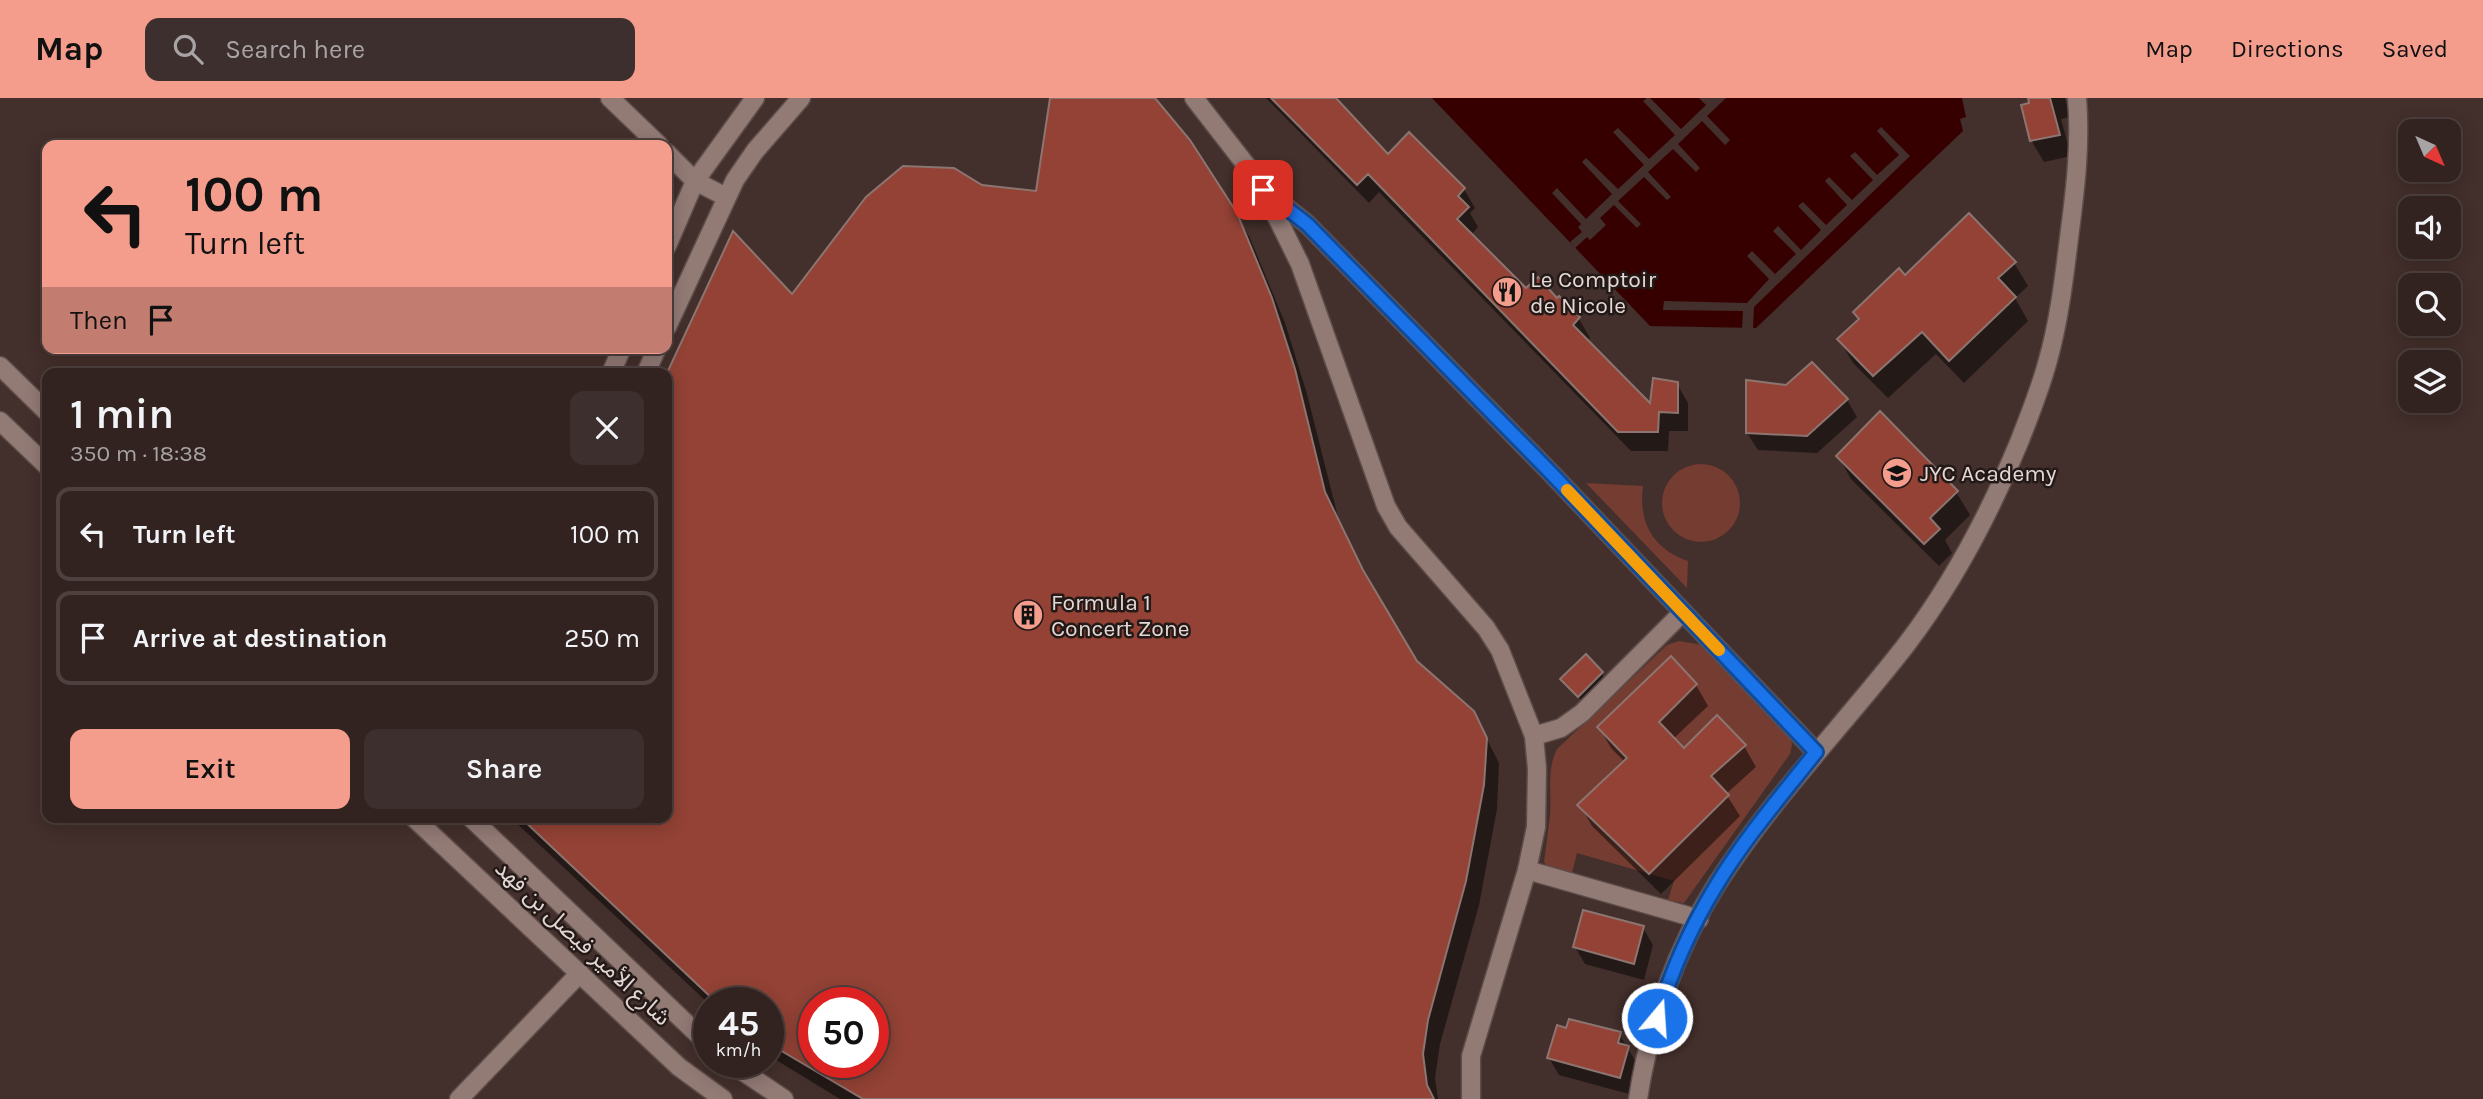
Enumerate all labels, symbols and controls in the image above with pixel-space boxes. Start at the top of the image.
search box [145,18,635,81]
text: Map [35,30,103,68]
icon: search [169,30,207,68]
text: Search here [225,34,365,65]
text: Map [2145,35,2193,63]
text: Directions [2231,35,2344,63]
text: Saved [2382,35,2448,63]
north arrow [2398,119,2460,182]
map controls [2398,119,2461,413]
pin [1233,160,1293,220]
text: 100 m [185,166,323,223]
icon: left [70,168,161,259]
icon: arrive [1244,171,1282,209]
button: sound [2398,196,2461,259]
text: Turn left [185,225,305,262]
place label: Le Comptoir de Nicole [1530,266,1657,319]
button: search [2398,273,2461,336]
restaurant icon: Le Comptoir de Nicole [1490,275,1524,309]
icon: arrive [142,301,180,339]
text: Then [70,305,128,336]
button: layers [2398,350,2461,413]
text: 1 min [70,389,174,439]
button: close [570,391,644,465]
text: 350 m · 18:38 [70,440,207,467]
school or university icon: JYC Academy [1880,456,1914,490]
place label: JYC Academy [1920,460,2057,487]
icon: left [74,515,112,553]
text: Turn left [133,519,235,550]
text: 100 m [570,519,640,550]
place label: Formula 1 Concert Zone [1051,589,1190,642]
building icon: Formula 1 Concert Zone [1011,598,1045,632]
icon: arrive [74,619,112,657]
text: Arrive at destination [133,623,387,654]
text: 250 m [564,623,640,654]
button: Exit [70,729,350,809]
button: Share [364,729,644,809]
street label: شارع الأمير فيصل بن فهد [488,855,676,1033]
position arrow [1620,981,1694,1055]
speed limit sign: 50 [798,987,889,1078]
text: 45 [718,1003,759,1044]
text: km/h [716,1039,761,1061]

